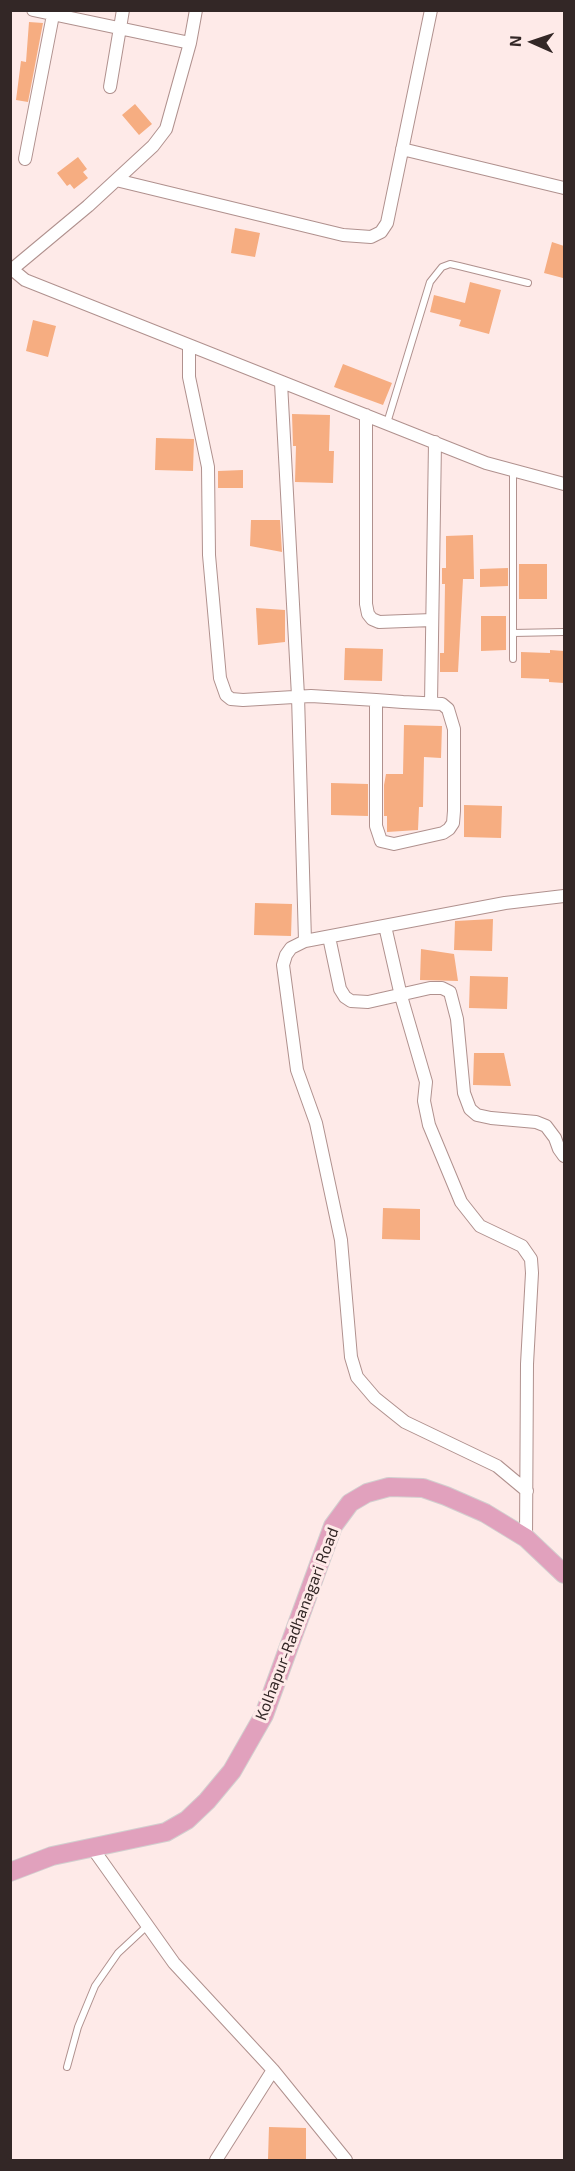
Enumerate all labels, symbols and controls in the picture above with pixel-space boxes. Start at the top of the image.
north arrow [503,12,563,72]
text: N [505,35,524,47]
street label: Kolhapur-Radhanagari Road [251,1525,343,1723]

